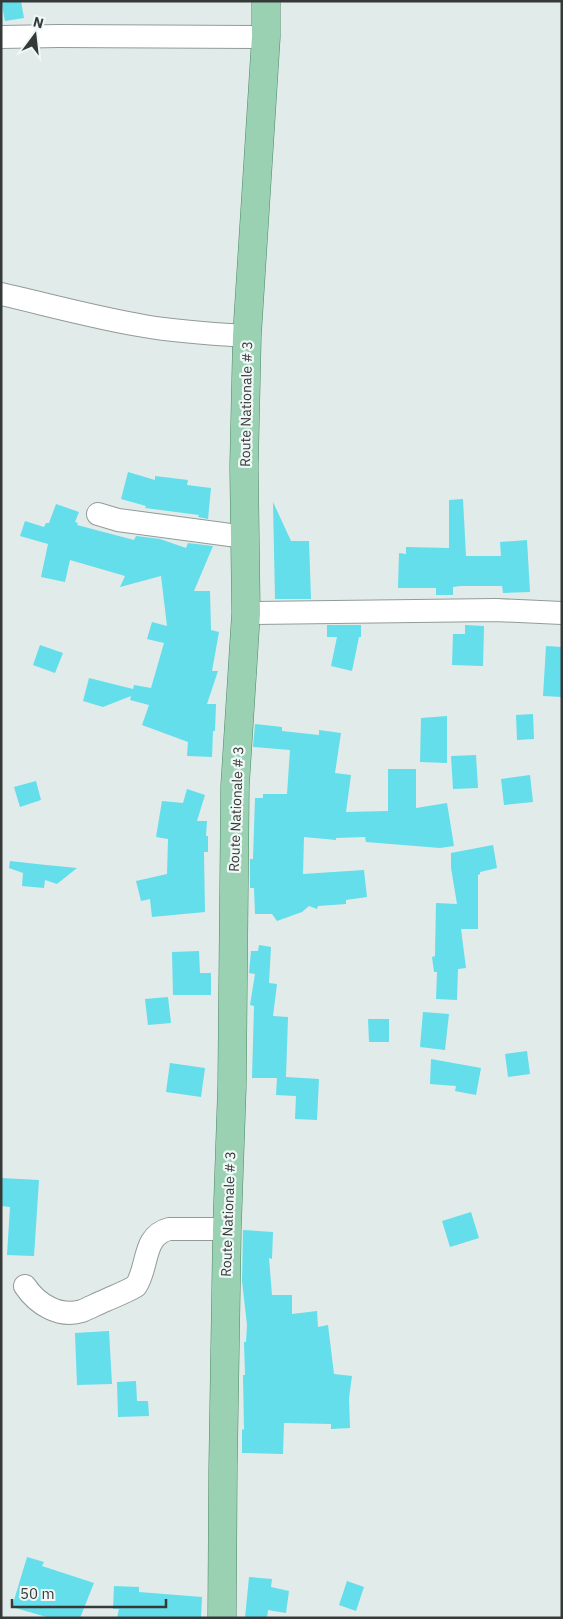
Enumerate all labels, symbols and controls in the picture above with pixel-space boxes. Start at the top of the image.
north arrow [10,10,60,60]
text: N [31,12,46,32]
street label: Route Nationale # 3 [236,341,256,467]
street label: Route Nationale # 3 [225,746,247,872]
street label: Route Nationale # 3 [217,1151,239,1277]
scale bar [12,1576,166,1608]
text: 50 m [20,1584,55,1603]

